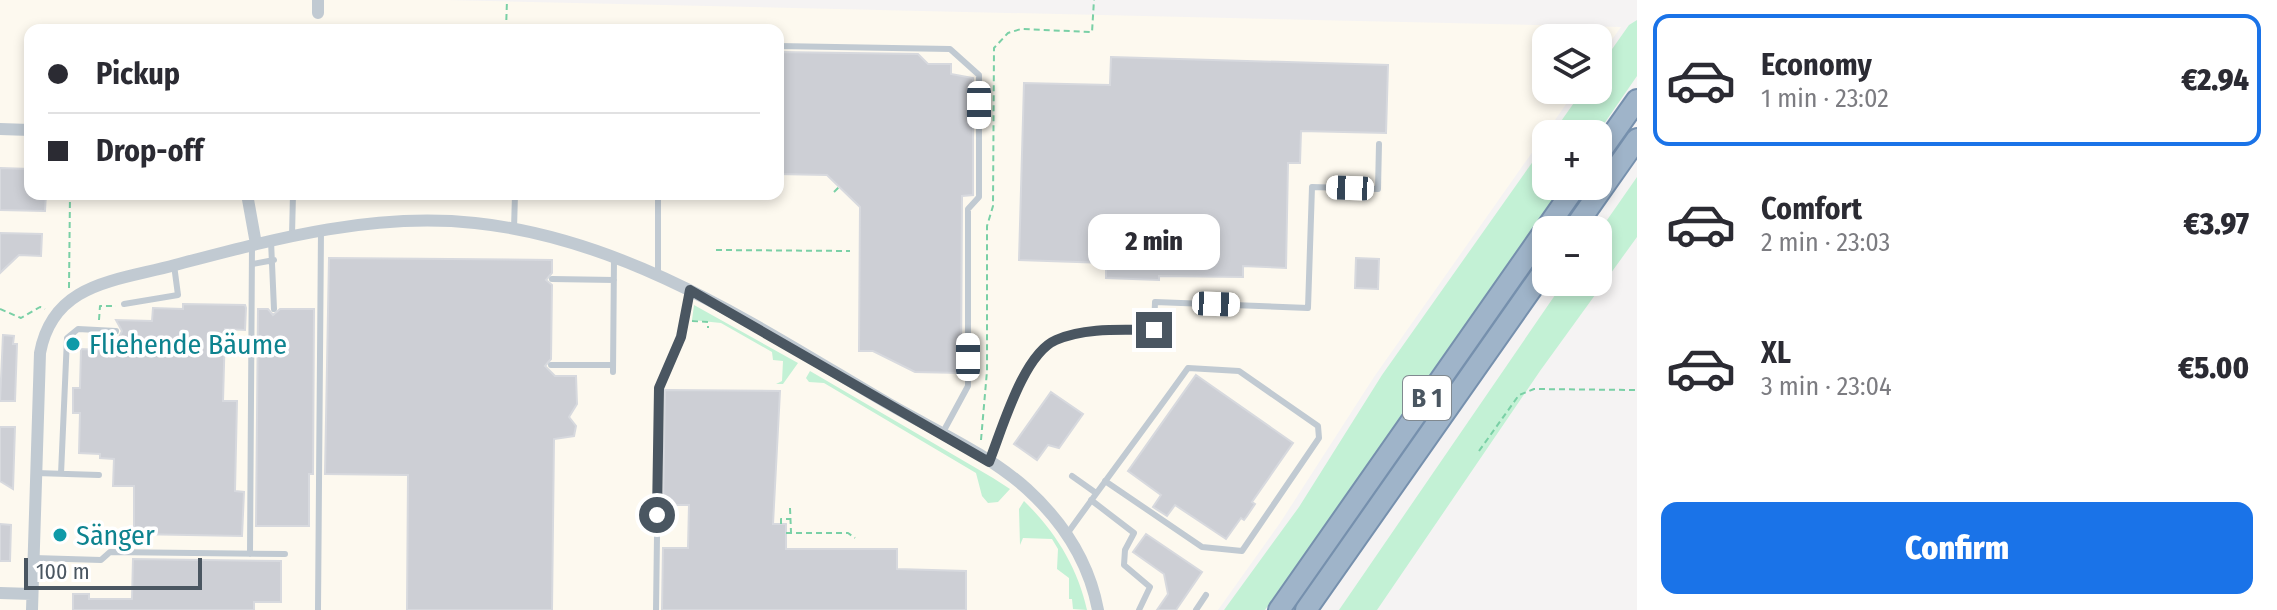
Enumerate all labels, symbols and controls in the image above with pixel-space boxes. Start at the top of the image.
map controls [1532,24,1612,296]
button: layers [1532,24,1612,104]
icon: car [1665,44,1737,116]
text: Economy [1761,47,1872,83]
text: Pickup [96,56,180,92]
text: €2.94 [2181,62,2249,98]
car [967,81,991,129]
text: 1 min · 23:02 [1761,83,1889,114]
button: + [1532,120,1612,200]
text: Drop-off [96,133,203,169]
car [1326,175,1374,201]
icon: car [1665,188,1737,260]
text: Comfort [1761,191,1862,227]
text: €3.97 [2184,206,2249,242]
callout: 2 min [1088,214,1220,270]
button: − [1532,216,1612,296]
text: 2 min [1125,226,1183,257]
text: 2 min · 23:03 [1761,227,1890,258]
car [1192,291,1240,317]
route end [1136,312,1172,348]
place label: Fliehende Bäume [89,328,287,361]
icon: car [1665,332,1737,404]
car [956,333,980,381]
marker: Fliehende Bäume [64,335,82,353]
text: XL [1761,335,1791,371]
text: €5.00 [2178,350,2249,386]
text: 3 min · 23:04 [1761,371,1892,402]
road number: B 1 [1403,376,1451,420]
route start [639,497,675,533]
button: Confirm [1661,502,2253,594]
place label: Sänger [76,519,155,552]
marker: Sänger [51,526,69,544]
scale bar [24,554,202,590]
text: 100 m [36,558,90,585]

